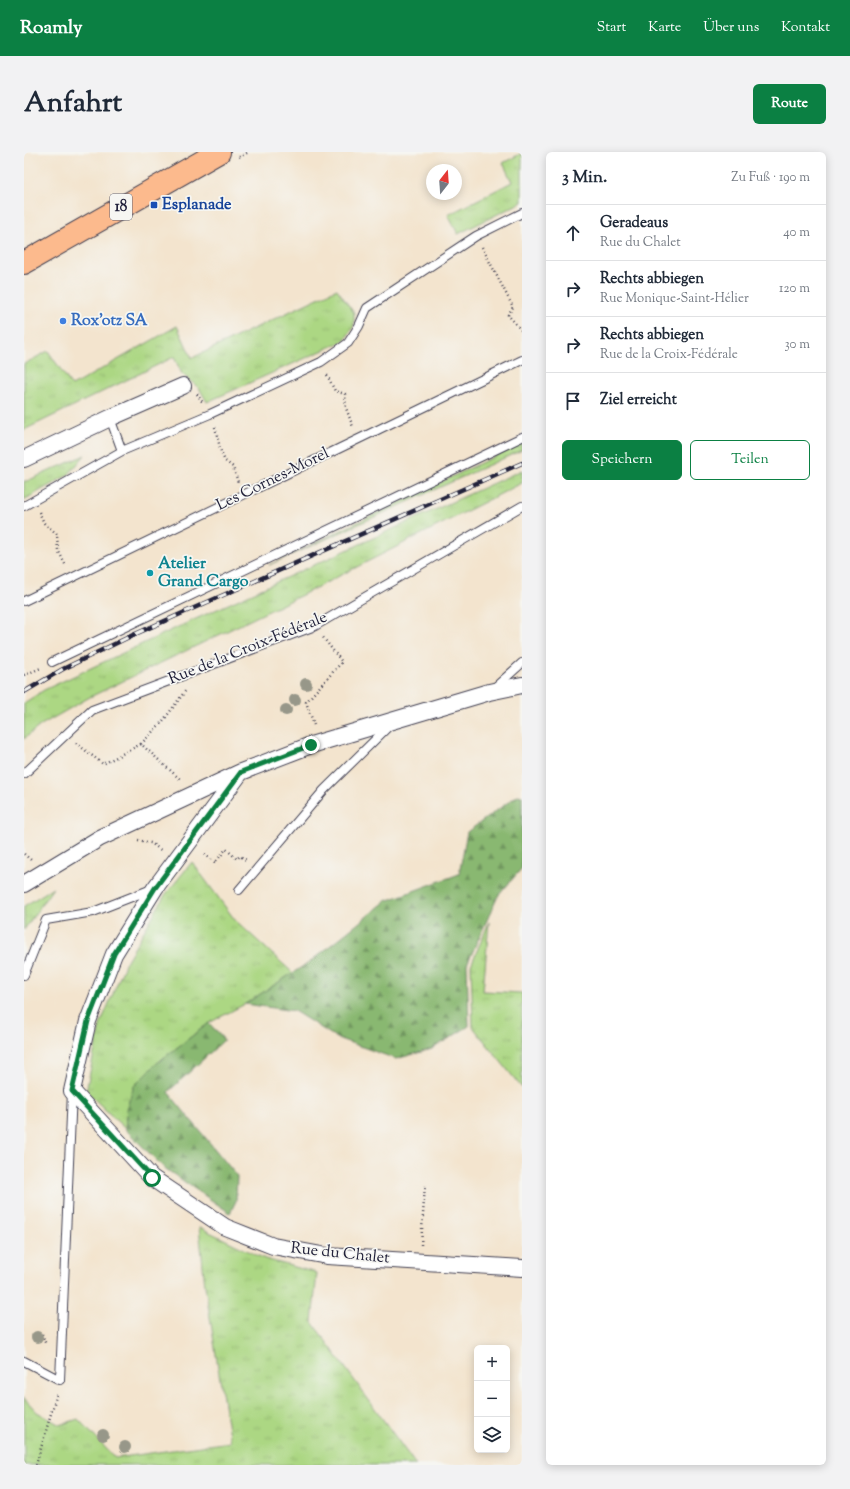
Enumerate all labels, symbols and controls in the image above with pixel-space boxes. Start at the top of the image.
text: Roamly [20,15,83,42]
text: Start [597,18,626,38]
text: Karte [648,18,681,38]
text: Über uns [703,18,759,38]
text: Kontakt [781,18,830,38]
text: Anfahrt [24,84,122,124]
button: Route [753,84,826,124]
north arrow [426,164,462,200]
text: 3 Min. [562,166,607,190]
text: Zu Fuß · 190 m [731,169,810,187]
road number: 18 [110,194,132,220]
place label: Esplanade [162,194,232,217]
marker: Esplanade [149,200,159,210]
text: Geradeaus [600,213,668,234]
icon: ahead [562,222,584,244]
text: 40 m [783,224,810,242]
text: Rue du Chalet [600,234,681,252]
text: Rechts abbiegen [600,269,704,290]
icon: right [562,278,584,300]
text: 120 m [779,280,810,298]
text: Rue Monique-Saint-Hélier [600,290,749,308]
place label: Rox'otz SA [71,310,148,333]
marker: Rox'otz SA [58,316,68,326]
text: Rechts abbiegen [600,325,704,346]
icon: right [562,334,584,356]
text: 30 m [784,336,810,354]
text: Rue de la Croix-Fédérale [600,346,738,364]
icon: arrive [562,390,584,412]
text: Ziel erreicht [600,390,677,411]
button: Speichern [562,440,682,480]
button: Teilen [690,440,810,480]
street label: Les Cornes-Morel [213,442,334,517]
place label: Atelier Grand Cargo [158,553,249,594]
marker: Atelier Grand Cargo [145,568,155,578]
street label: Rue de la Croix-Fédérale [165,607,331,691]
route end [302,736,320,754]
route start [143,1169,161,1187]
street label: Rue du Chalet [289,1237,391,1271]
map controls [474,1345,510,1453]
button: + [474,1345,510,1381]
button: − [474,1381,510,1417]
button: layers [474,1417,510,1453]

